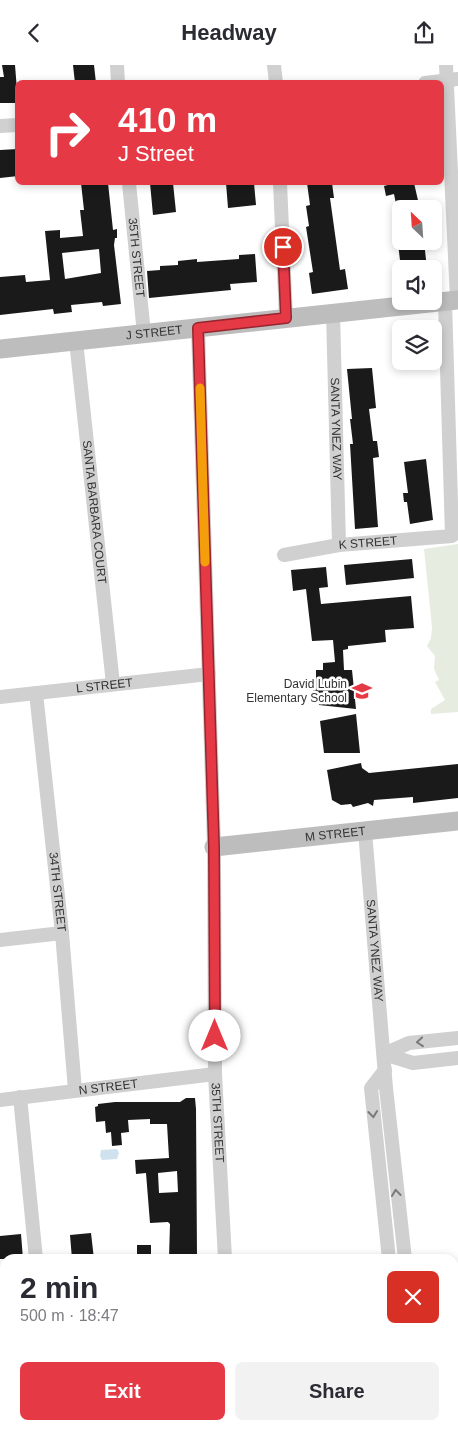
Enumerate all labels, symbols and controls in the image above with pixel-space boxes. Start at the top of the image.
icon: back [20,19,48,47]
icon: share [410,19,438,47]
text: Headway [181,20,277,45]
icon: right [35,100,100,165]
text: 410 m [118,100,217,139]
text: J Street [118,141,194,166]
north arrow [392,200,442,250]
map controls [392,200,442,370]
street label: 35TH STREET [125,217,147,299]
pin [262,226,304,268]
icon: arrive [269,233,297,261]
button: sound [392,260,442,310]
button: layers [392,320,442,370]
street label: J STREET [125,322,184,342]
street label: SANTA YNEZ WAY [328,377,344,481]
street label: SANTA BARBARA COURT [80,439,109,585]
street label: K STREET [338,533,399,552]
street label: L STREET [75,675,134,696]
place label: David Lubin Elementary School [246,677,347,705]
school or university icon: David Lubin Elementary School [351,680,373,702]
street label: M STREET [304,824,367,844]
street label: 34TH STREET [46,851,69,933]
street label: SANTA YNEZ WAY [364,899,386,1003]
position arrow [188,1009,240,1061]
one-way arrow [416,1036,424,1047]
street label: N STREET [78,1076,139,1097]
street label: 35TH STREET [208,1082,227,1164]
one-way arrow [367,1110,378,1118]
one-way arrow [391,1189,402,1197]
text: 2 min [20,1271,98,1304]
button: close [387,1271,439,1323]
text: 500 m · 18:47 [20,1307,119,1324]
button: Exit [20,1362,225,1420]
button: Share [235,1362,439,1420]

